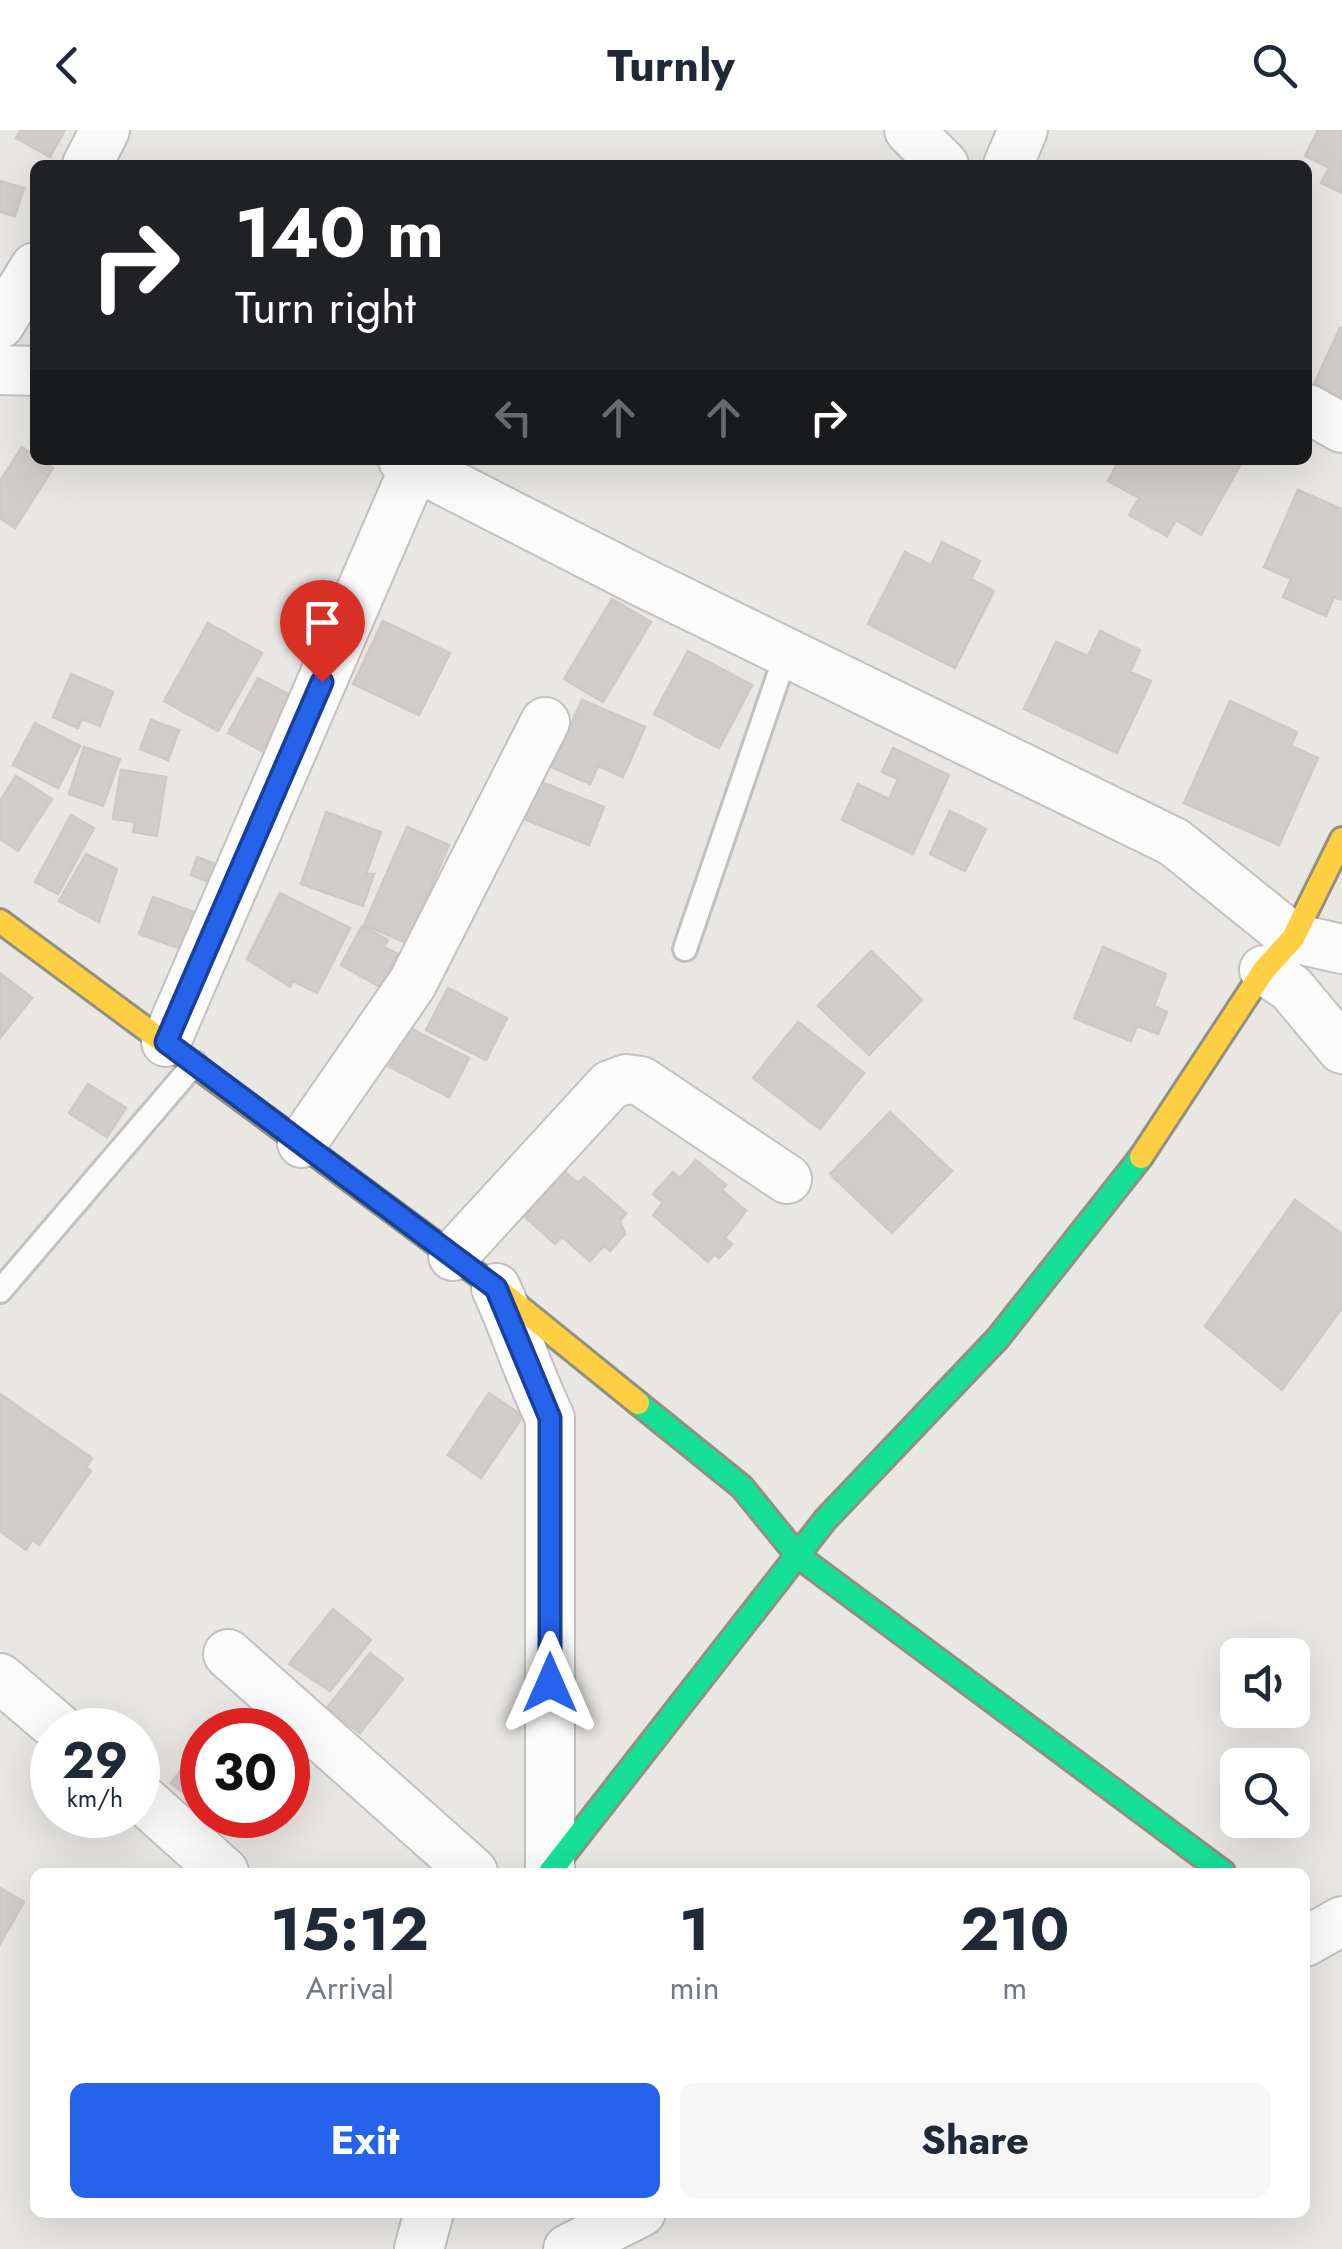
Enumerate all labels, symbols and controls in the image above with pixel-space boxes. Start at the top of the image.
text: Turnly [607,33,735,98]
icon: back [40,38,95,93]
icon: search [1247,38,1302,93]
text: 140 m [235,182,444,283]
icon: right [70,200,200,330]
text: Turn right [235,275,416,340]
icon: left [486,390,541,445]
icon: ahead [591,390,646,445]
icon: ahead [696,390,751,445]
icon: right [801,390,856,445]
pin [280,580,365,683]
icon: arrive [295,595,350,650]
position arrow [498,1631,602,1735]
map controls [1220,1638,1310,1838]
button: sound [1220,1638,1310,1728]
speed limit sign: 30 [180,1708,310,1838]
text: 29 [62,1724,128,1797]
button: search [1220,1748,1310,1838]
text: km/h [67,1780,123,1816]
text: 15:12 [270,1886,429,1973]
text: 1 [679,1886,710,1973]
text: 210 [960,1886,1070,1973]
text: Arrival [306,1965,394,2011]
text: min [669,1965,719,2011]
text: m [1002,1965,1027,2011]
button: Exit [70,2083,660,2198]
button: Share [680,2083,1270,2198]

